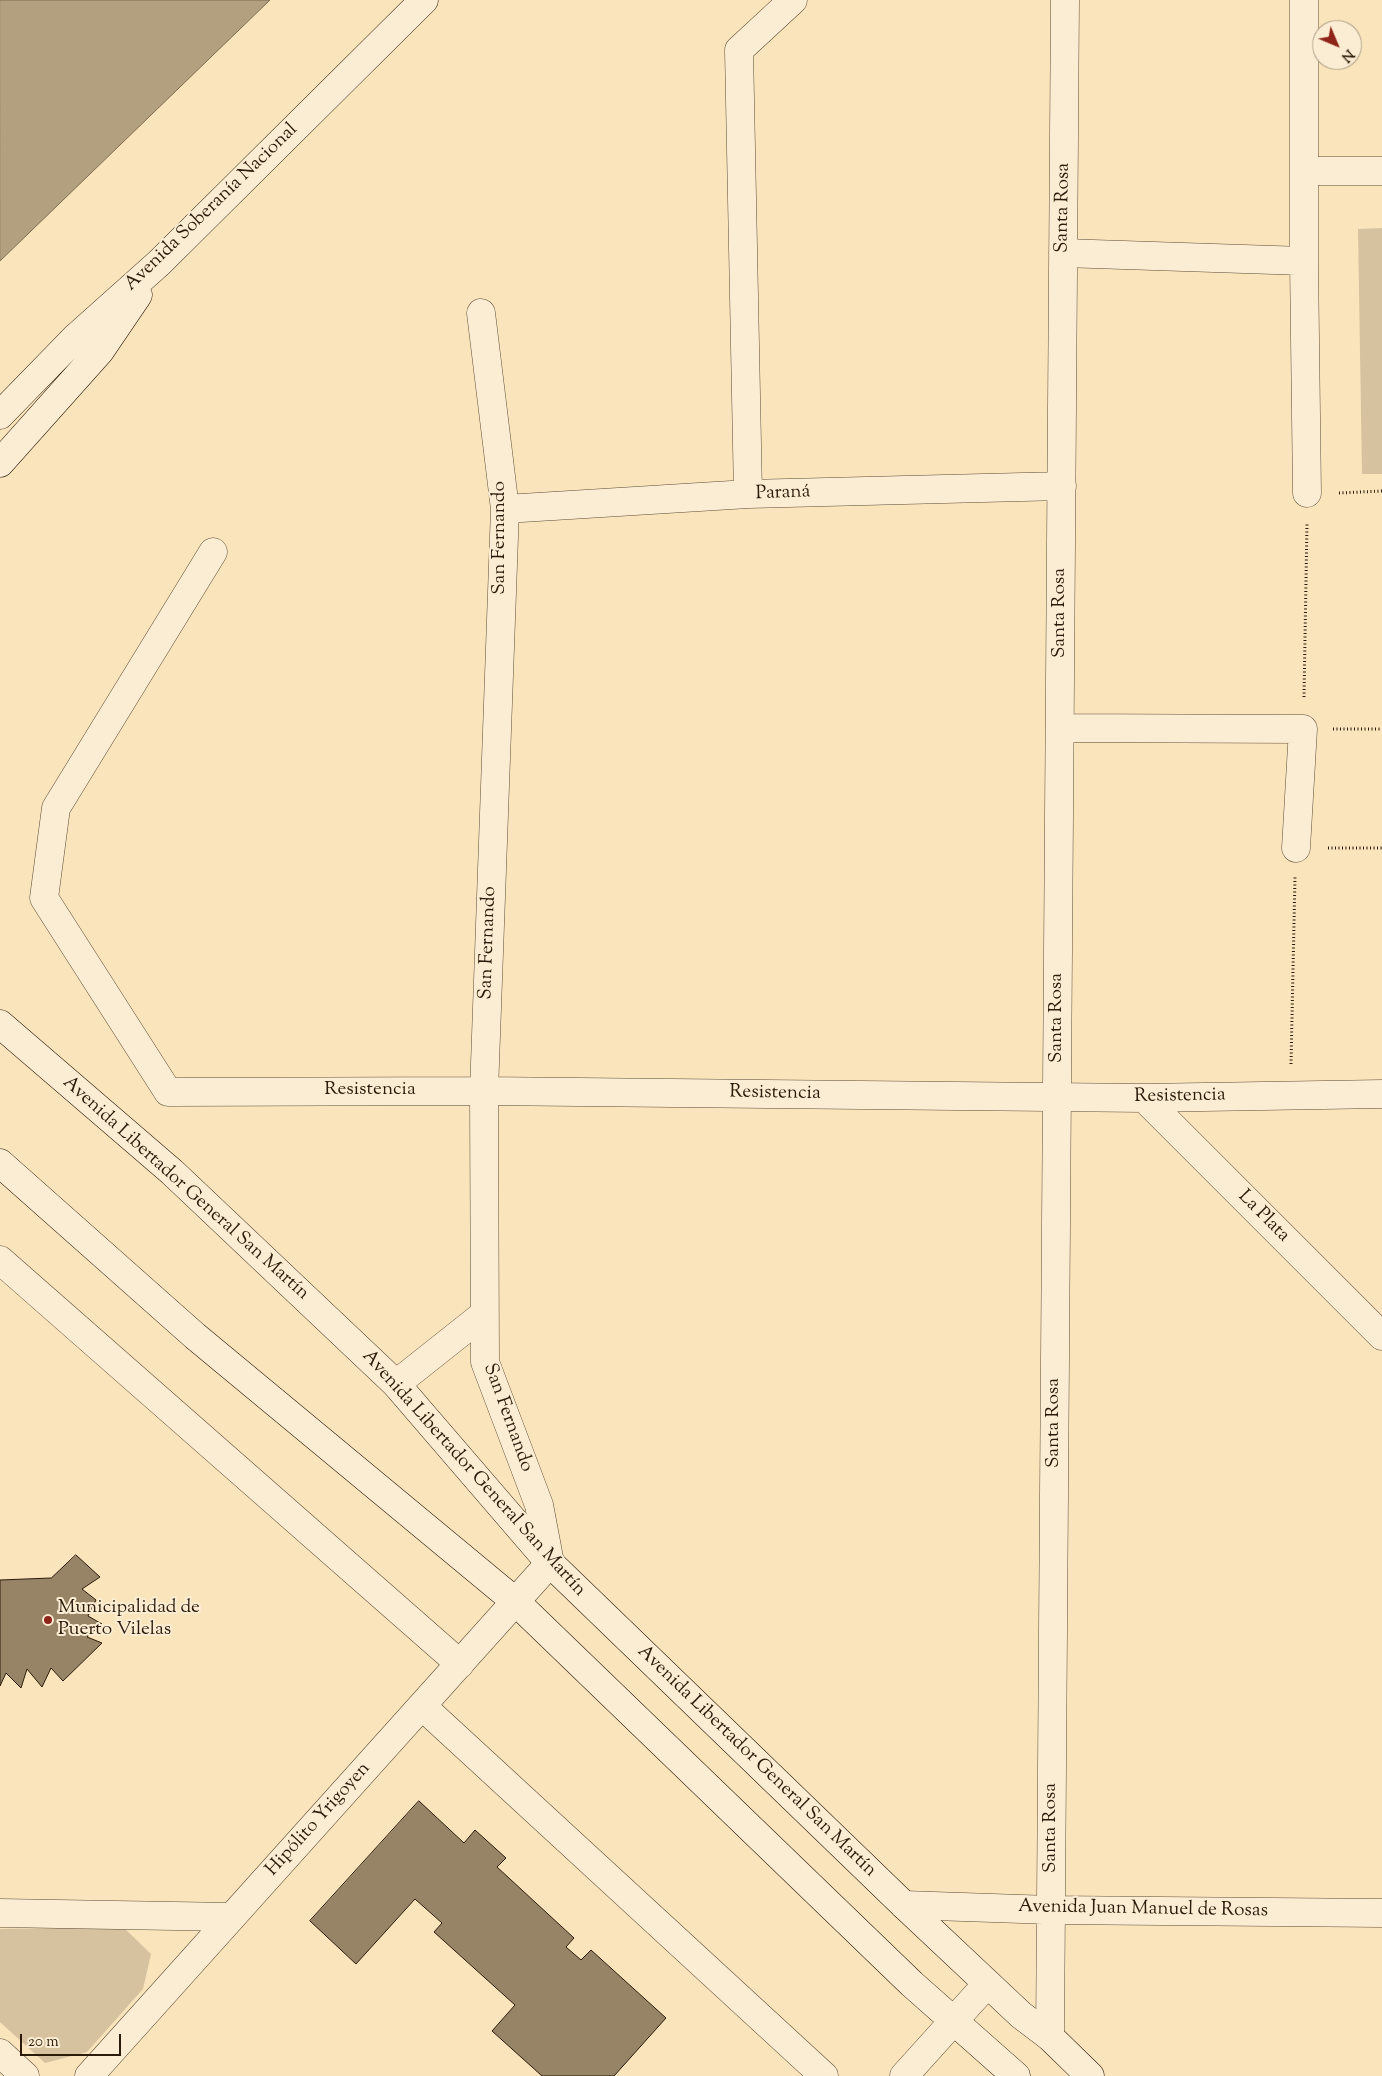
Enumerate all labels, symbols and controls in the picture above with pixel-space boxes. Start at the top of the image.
north arrow [1312,20,1362,70]
text: N [1336,44,1358,66]
street label: Avenida Soberanía Nacional [121,119,303,297]
street label: Santa Rosa [1052,163,1076,253]
street label: San Fernando [490,481,512,595]
street label: Paraná [755,482,811,506]
street label: Santa Rosa [1050,568,1072,658]
street label: San Fernando [476,886,502,1000]
street label: Santa Rosa [1047,973,1069,1063]
street label: Avenida Libertador General San Martín [57,1072,313,1306]
street label: Resistencia [324,1080,416,1102]
street label: Resistencia [729,1082,821,1106]
street label: Resistencia [1134,1085,1226,1109]
street label: La Plata [1232,1186,1294,1248]
street label: Avenida Libertador General San Martín [356,1346,590,1602]
street label: San Fernando [477,1361,537,1475]
street label: Santa Rosa [1044,1378,1066,1468]
place label: Municipalidad de Puerto Vilelas [58,1598,200,1642]
marker: Municipalidad de Puerto Vilelas [42,1614,54,1626]
street label: Avenida Libertador General San Martín [632,1641,880,1883]
street label: Hipólito Yrigoyen [262,1758,376,1882]
street label: Santa Rosa [1041,1783,1063,1873]
street label: Avenida Juan Manuel de Rosas [1018,1896,1268,1924]
scale bar [22,2024,124,2056]
text: 20 m [28,2032,59,2053]

